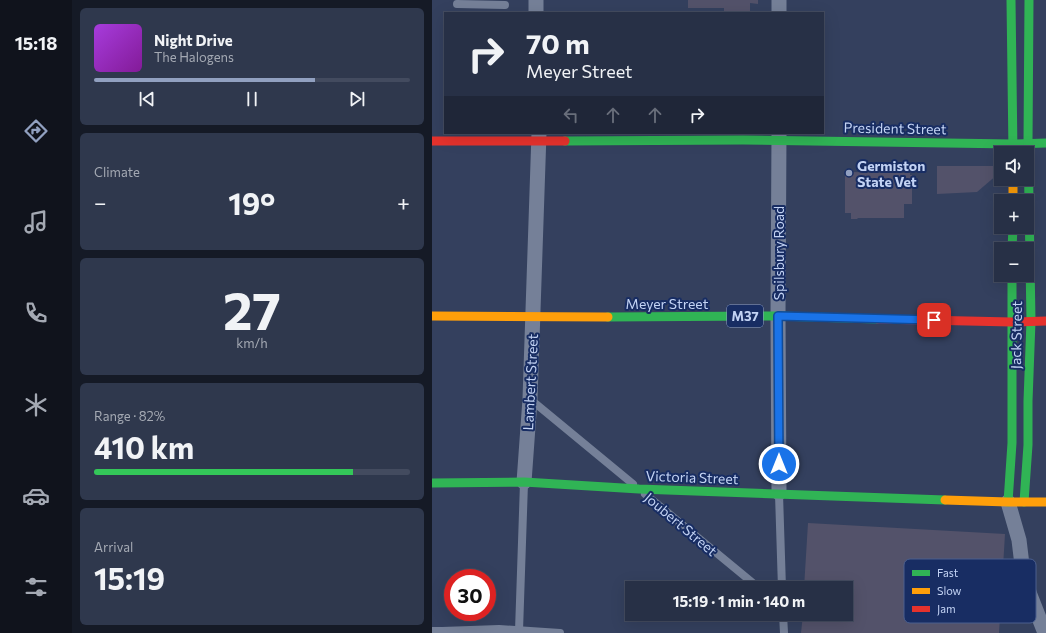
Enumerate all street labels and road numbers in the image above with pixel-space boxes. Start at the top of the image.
street label: President Street [843,119,947,137]
street label: Spilsbury Road [770,206,787,300]
street label: Meyer Street [626,295,709,312]
street label: Jack Street [1007,301,1025,369]
road number: M37 [727,305,763,327]
street label: Lambert Street [519,333,541,431]
street label: Victoria Street [645,467,739,487]
street label: Joubert Street [641,489,721,559]

